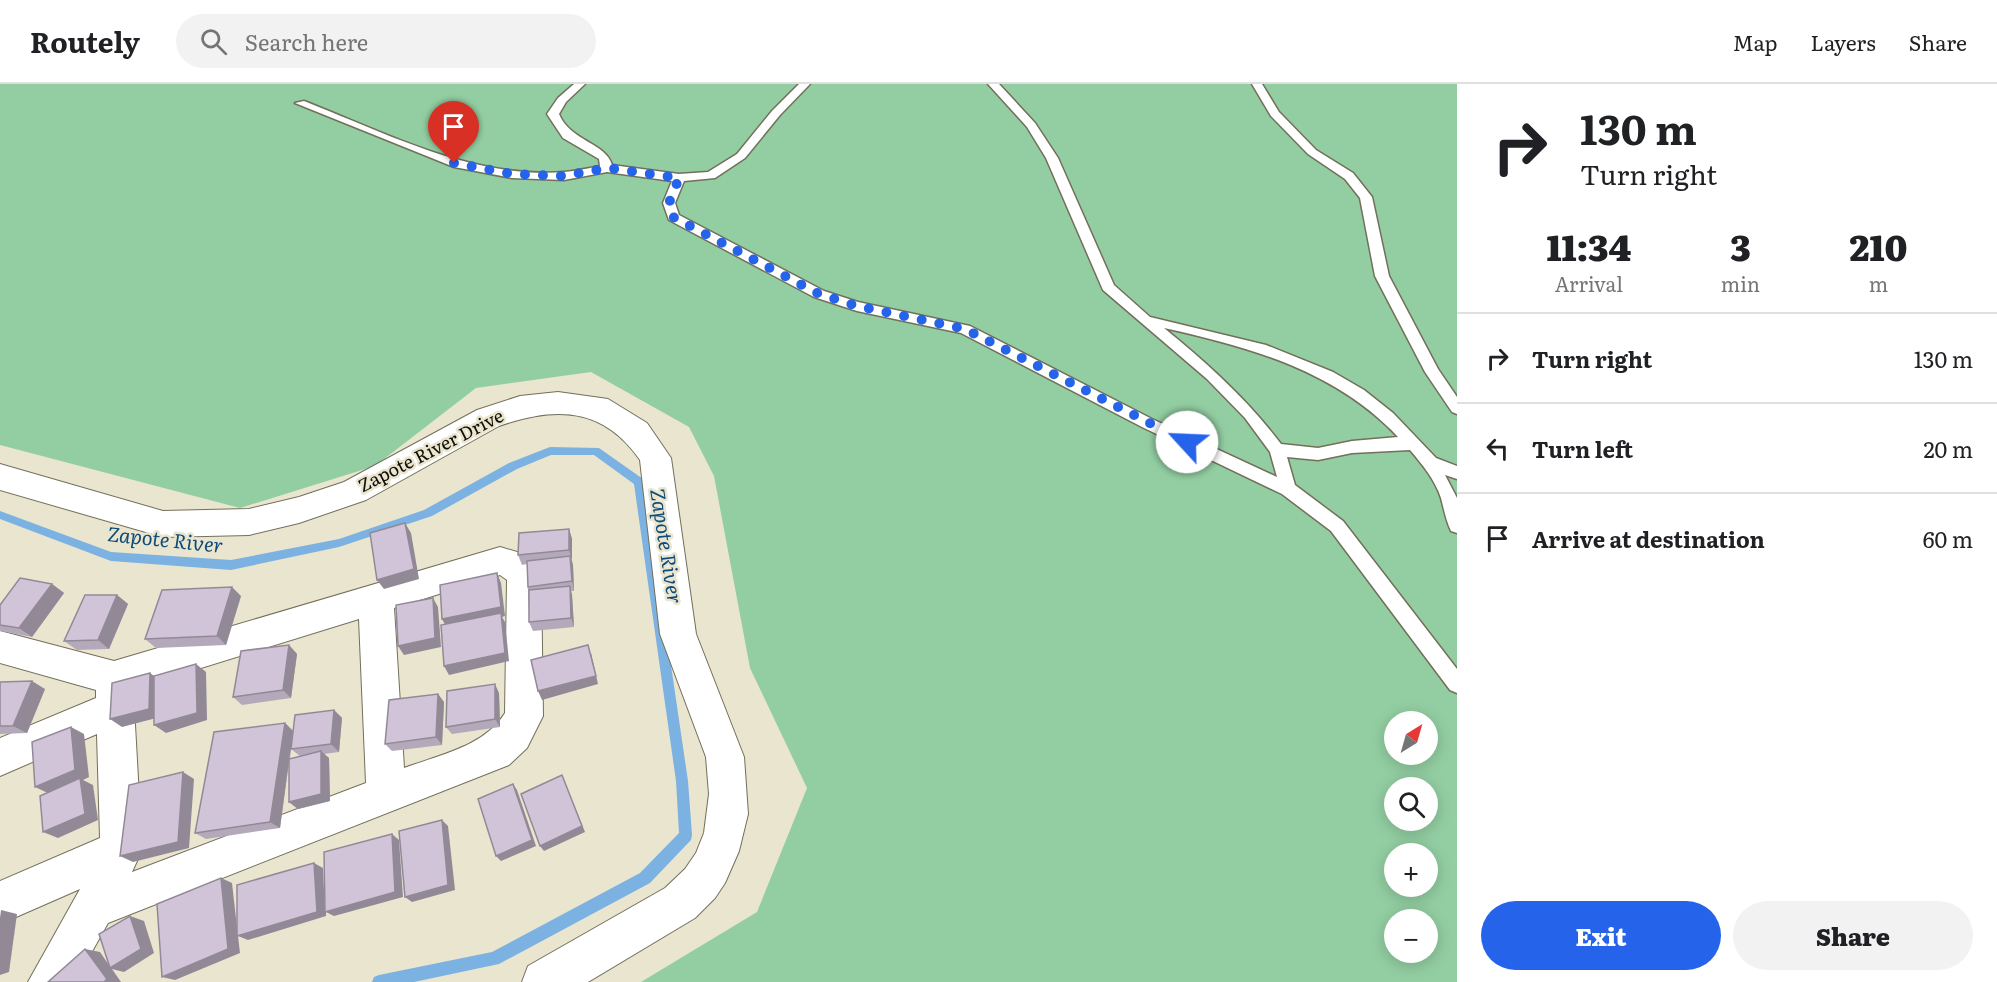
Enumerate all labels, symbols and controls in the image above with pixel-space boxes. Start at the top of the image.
search box [176,14,596,68]
text: Routely [30,20,140,62]
icon: search [197,25,230,58]
text: Search here [245,25,368,58]
text: Map [1733,26,1778,57]
text: Layers [1811,26,1876,57]
text: Share [1909,26,1967,57]
text: 130 m [1580,96,1697,158]
pin [428,101,479,163]
icon: right [1481,108,1559,186]
icon: arrive [437,110,470,143]
text: Turn right [1580,153,1717,193]
text: 11:34 [1546,219,1631,272]
text: 3 [1730,219,1751,272]
text: 210 [1850,219,1908,272]
text: Arrival [1555,268,1623,298]
text: min [1721,268,1760,298]
text: m [1869,268,1888,298]
icon: right [1481,342,1514,375]
text: Turn right [1532,342,1652,375]
text: 130 m [1914,342,1973,375]
street label: Zapote River Drive [353,401,508,498]
position arrow [1155,410,1219,474]
icon: left [1481,432,1514,465]
text: Turn left [1532,432,1633,465]
text: 20 m [1923,432,1973,465]
water label: Zapote River [644,486,692,606]
water label: Zapote River [106,517,225,559]
icon: arrive [1481,522,1514,555]
text: Arrive at destination [1532,522,1765,555]
text: 60 m [1923,522,1973,555]
north arrow [1384,711,1438,765]
map controls [1384,711,1438,963]
button: search [1384,777,1438,831]
button: + [1384,843,1438,897]
button: Exit [1481,901,1721,970]
button: Share [1733,901,1973,970]
button: − [1384,909,1438,963]

